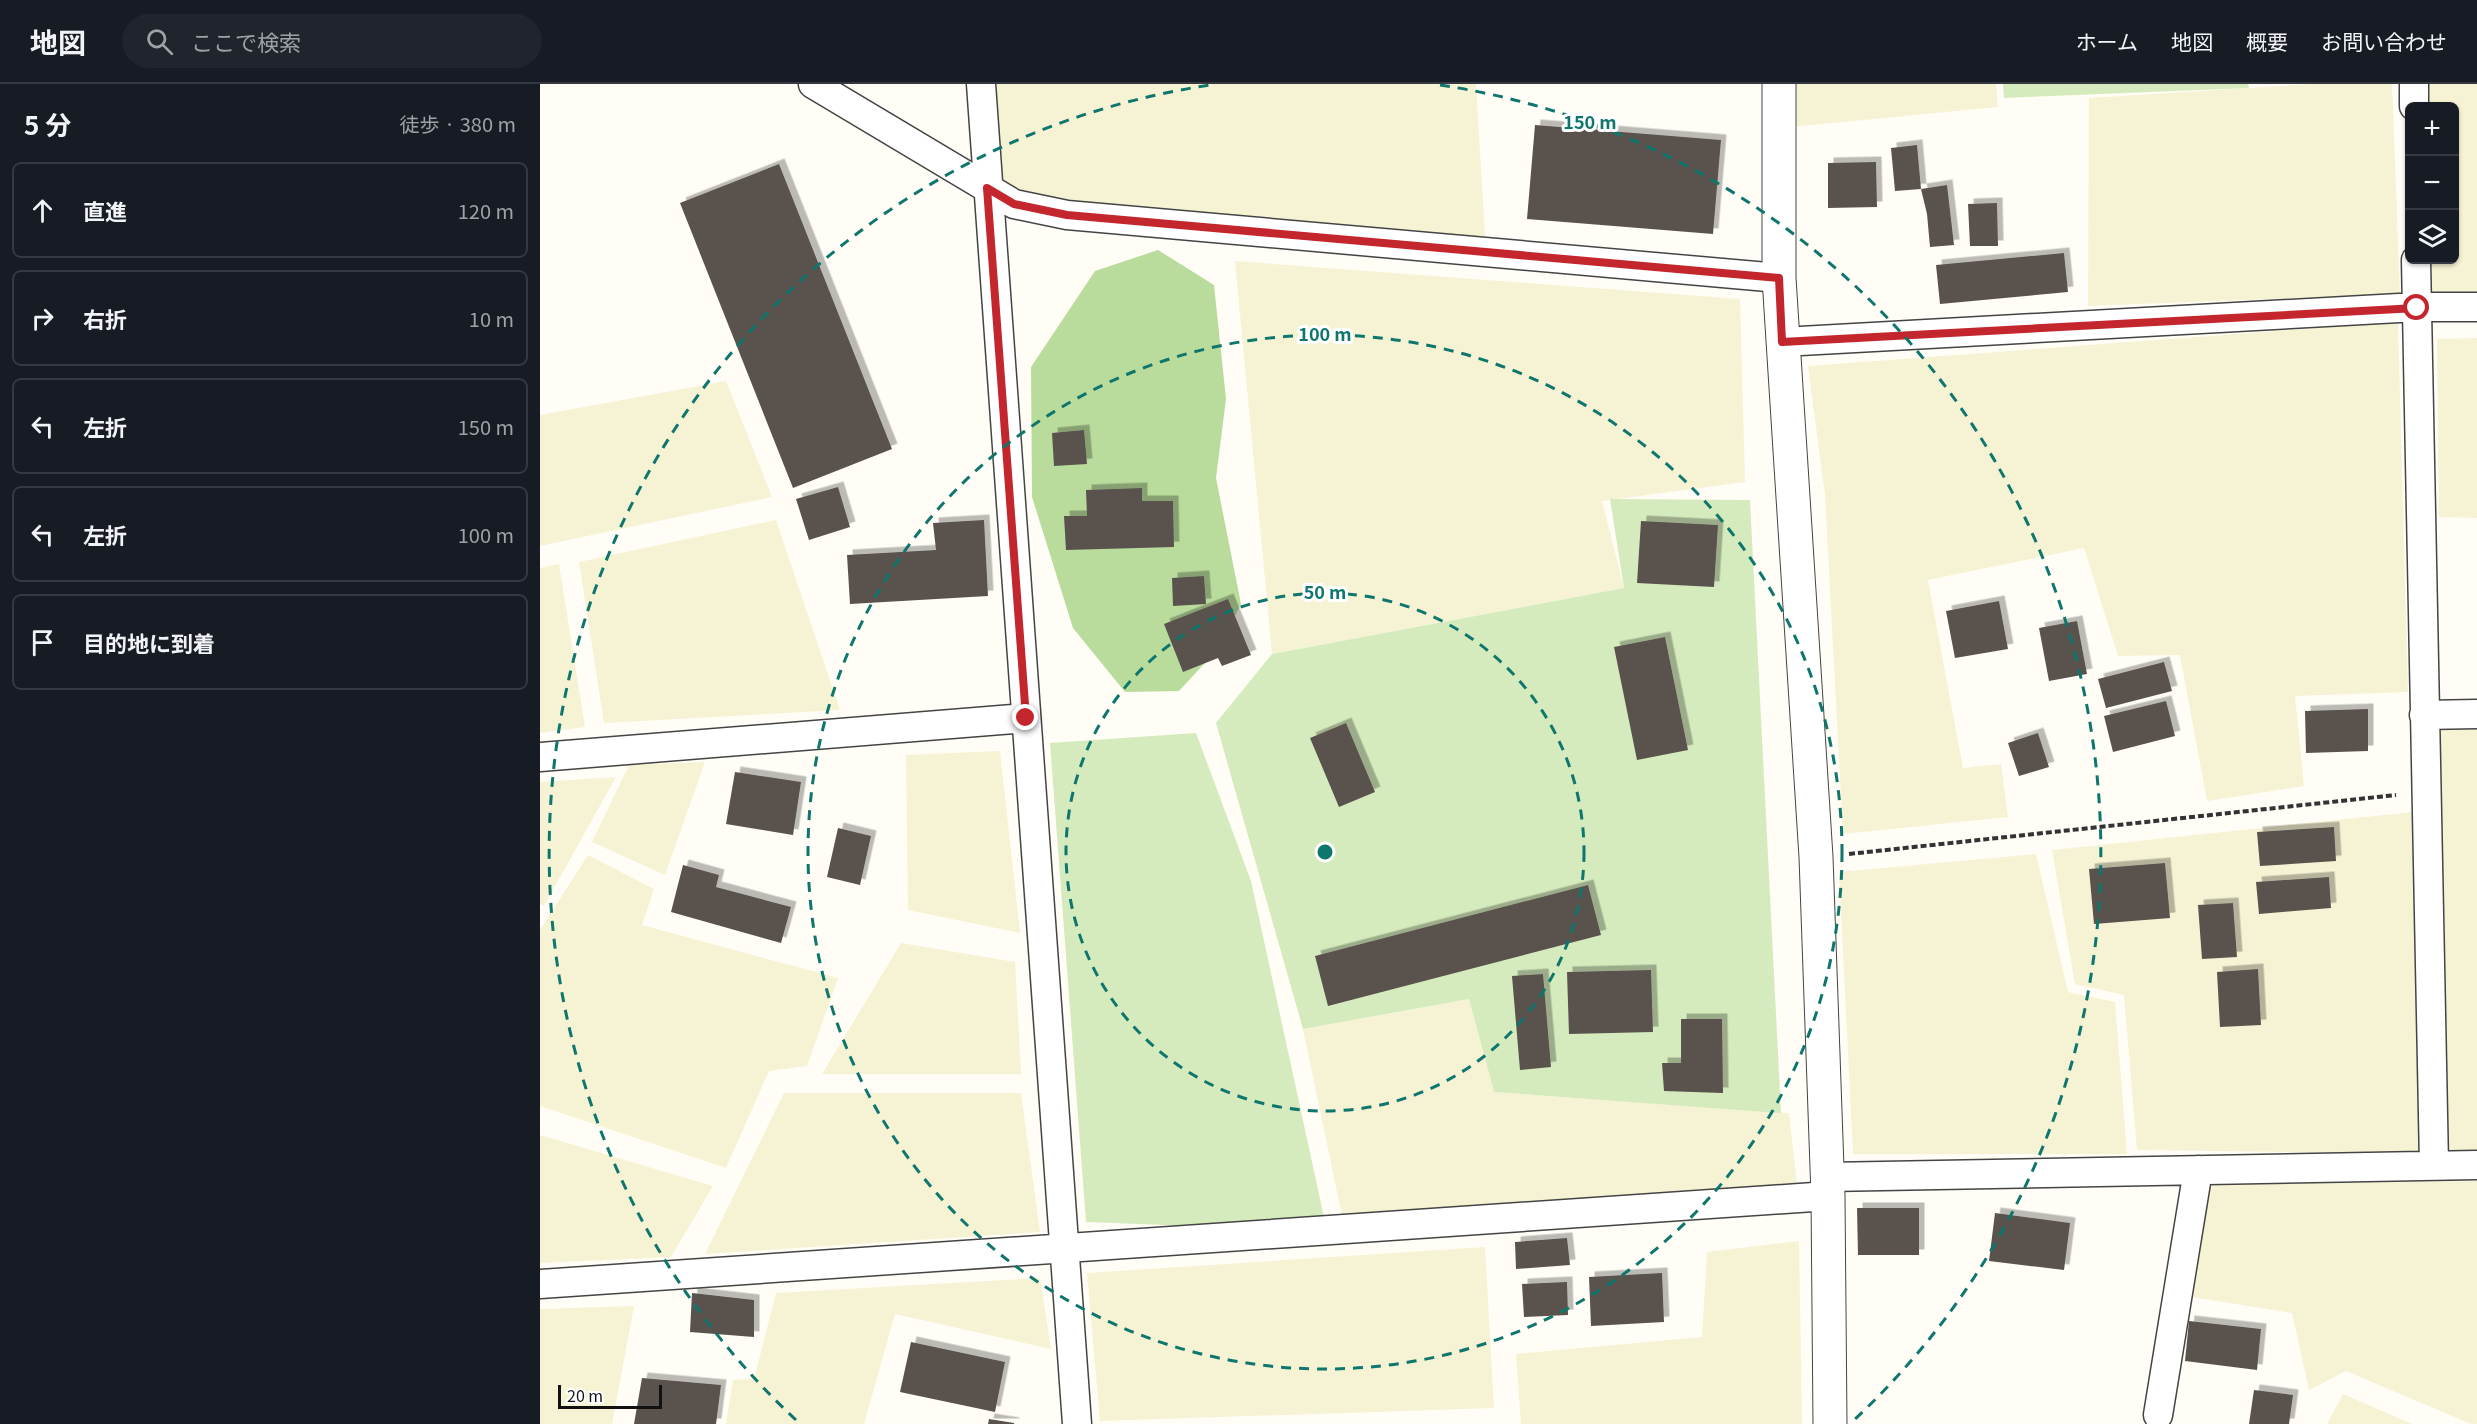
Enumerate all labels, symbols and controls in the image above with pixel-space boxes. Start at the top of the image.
search box [122,14,542,68]
text: 地図 [30,21,86,61]
icon: search [143,25,176,58]
text: ここで検索 [191,25,301,57]
text: ホーム [2076,26,2138,56]
text: 地図 [2171,26,2213,56]
text: 概要 [2246,26,2288,56]
text: お問い合わせ [2321,26,2447,56]
map controls [2405,102,2459,264]
button: + [2405,102,2459,156]
text: 5 分 [24,105,71,142]
text: 150 m [1563,108,1617,134]
text: 徒歩 · 380 m [400,109,516,138]
button: − [2405,156,2459,210]
icon: ahead [26,194,59,227]
text: 直進 [83,194,127,226]
text: 120 m [458,196,514,225]
button: layers [2405,210,2459,264]
route start [2403,294,2429,320]
icon: right [26,302,59,335]
text: 右折 [83,302,127,334]
text: 10 m [469,304,514,333]
text: 100 m [1298,320,1352,346]
icon: left [26,410,59,443]
text: 左折 [83,410,127,442]
text: 150 m [458,412,514,441]
icon: left [26,518,59,551]
text: 左折 [83,518,127,550]
text: 100 m [458,520,514,549]
text: 50 m [1304,578,1346,604]
icon: arrive [26,626,59,659]
text: 目的地に到着 [83,626,215,658]
route end [1012,704,1038,730]
centre of rings [1315,842,1335,862]
scale bar [558,1382,662,1410]
text: 20 m [567,1383,603,1407]

